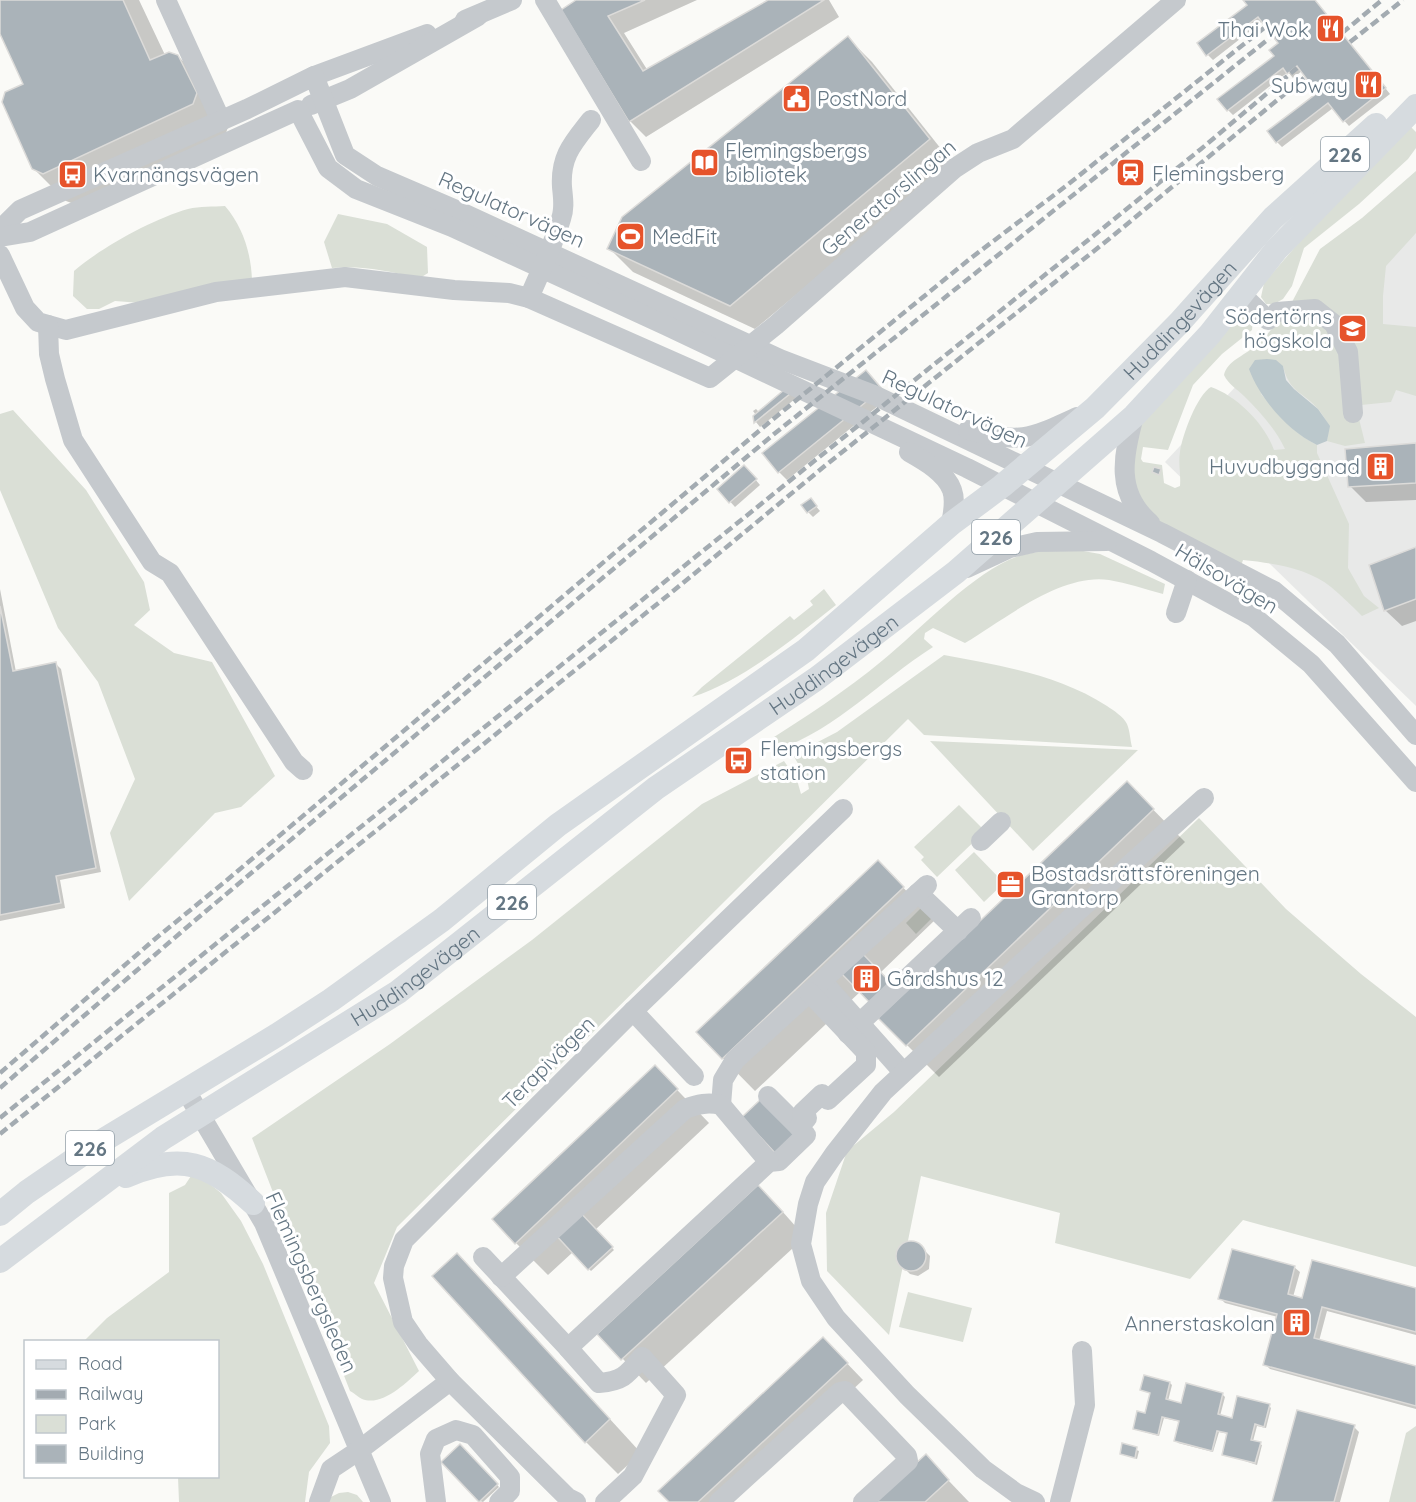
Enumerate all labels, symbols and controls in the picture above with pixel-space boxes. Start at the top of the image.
restaurant icon: Thai Wok [1314,13,1346,45]
place label: Thai Wok [1218,16,1309,42]
restaurant icon: Subway [1353,69,1385,101]
place label: Subway [1271,72,1348,98]
public building icon: PostNord [780,82,812,114]
place label: PostNord [817,85,907,111]
street label: Generatorslingan [815,133,961,261]
place label: Flemingsbergs bibliotek [725,137,867,187]
road number: 226 [1321,137,1369,171]
library icon: Flemingsbergs bibliotek [688,146,720,178]
station icon: Flemingsberg [1115,157,1147,189]
bus stop icon: Kvarnängsvägen [56,158,88,190]
place label: Flemingsberg [1152,160,1284,186]
place label: Kvarnängsvägen [93,161,259,187]
street label: Regulatorvägen [435,165,589,253]
sports icon: MedFit [615,220,647,252]
place label: MedFit [652,223,717,249]
street label: Huddingevägen [1117,255,1242,385]
place label: Södertörns högskola [1225,303,1332,353]
school or university icon: Södertörns högskola [1337,312,1369,344]
street label: Regulatorvägen [878,363,1032,453]
building icon: Huvudbyggnad [1365,450,1397,482]
place label: Huvudbyggnad [1209,453,1360,479]
road number: 226 [972,520,1020,554]
street label: Hälsovägen [1171,537,1283,619]
street label: Huddingevägen [764,608,903,720]
place label: Flemingsbergs station [760,735,902,785]
bus stop icon: Flemingsbergs station [723,744,755,776]
place label: Bostadsrättsföreningen Grantorp [1031,860,1260,910]
office icon: Bostadsrättsföreningen Grantorp [994,869,1026,901]
road number: 226 [488,885,536,919]
street label: Huddingevägen [345,920,485,1032]
building icon: Gårdshus 12 [850,962,882,994]
place label: Gårdshus 12 [887,965,1004,991]
street label: Terapivägen [496,1010,600,1114]
road number: 226 [66,1131,114,1165]
street label: Flemingsbergsleden [260,1188,364,1376]
building icon: Annerstaskolan [1280,1307,1312,1339]
place label: Annerstaskolan [1124,1310,1275,1336]
legend [24,1340,219,1478]
text: Road [78,1352,123,1375]
text: Railway [78,1382,144,1405]
text: Park [78,1412,116,1435]
text: Building [78,1442,144,1465]

